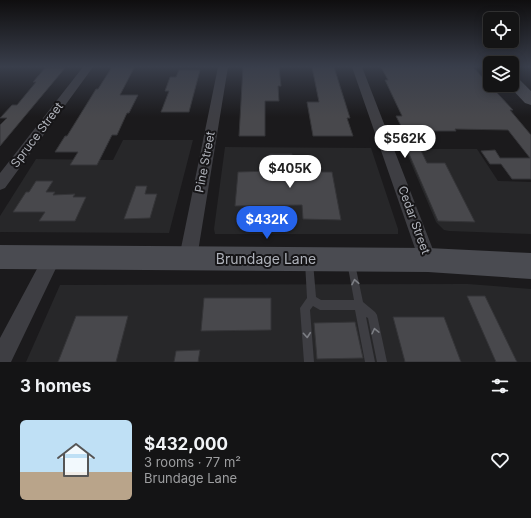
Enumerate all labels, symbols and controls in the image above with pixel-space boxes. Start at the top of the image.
map controls [483,12,519,92]
button: locate [483,12,519,48]
button: layers [483,56,519,92]
street label: Spruce Street [7,99,66,170]
pin: $562K [377,125,433,159]
street label: Pine Street [191,130,218,194]
text: $562K [384,130,426,146]
pin: $405K [262,155,318,189]
text: $405K [268,160,312,176]
street label: Cedar Street [395,184,434,256]
pin: $432K [239,206,295,240]
text: $432K [245,211,289,227]
street label: Brundage Lane [216,250,316,267]
one-way arrow [351,279,359,286]
one-way arrow [372,328,380,334]
one-way arrow [302,332,311,338]
icon: filters [489,375,511,397]
text: 3 homes [20,376,91,396]
text: $432,000 [144,434,228,454]
icon: home [52,436,100,484]
icon: heart [489,449,511,471]
text: 3 rooms · 77 m² [144,454,241,470]
text: Brundage Lane [144,470,237,486]

